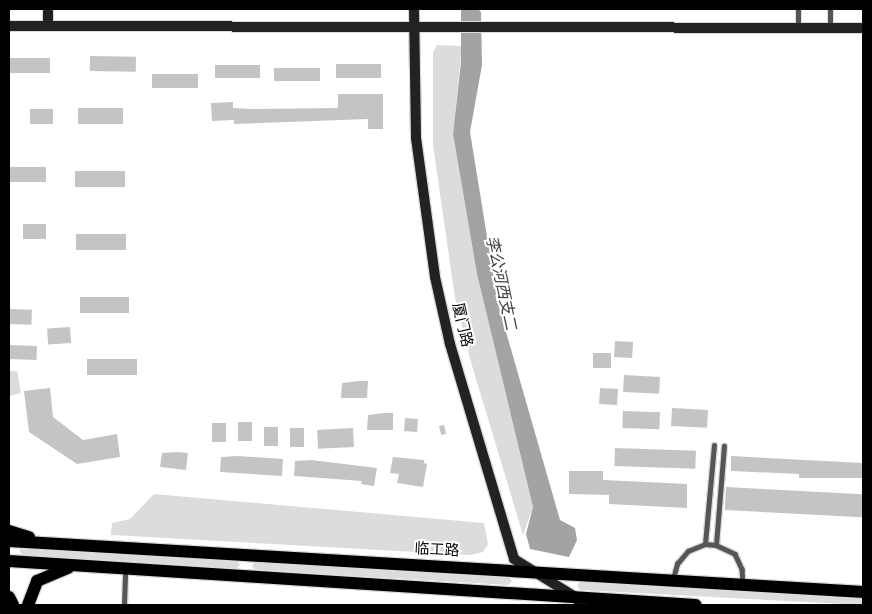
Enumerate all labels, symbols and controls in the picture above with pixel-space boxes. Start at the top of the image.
water label: 李公河西支二 [482,234,520,332]
street label: 厦门路 [448,301,476,349]
street label: 临工路 [414,540,460,560]

